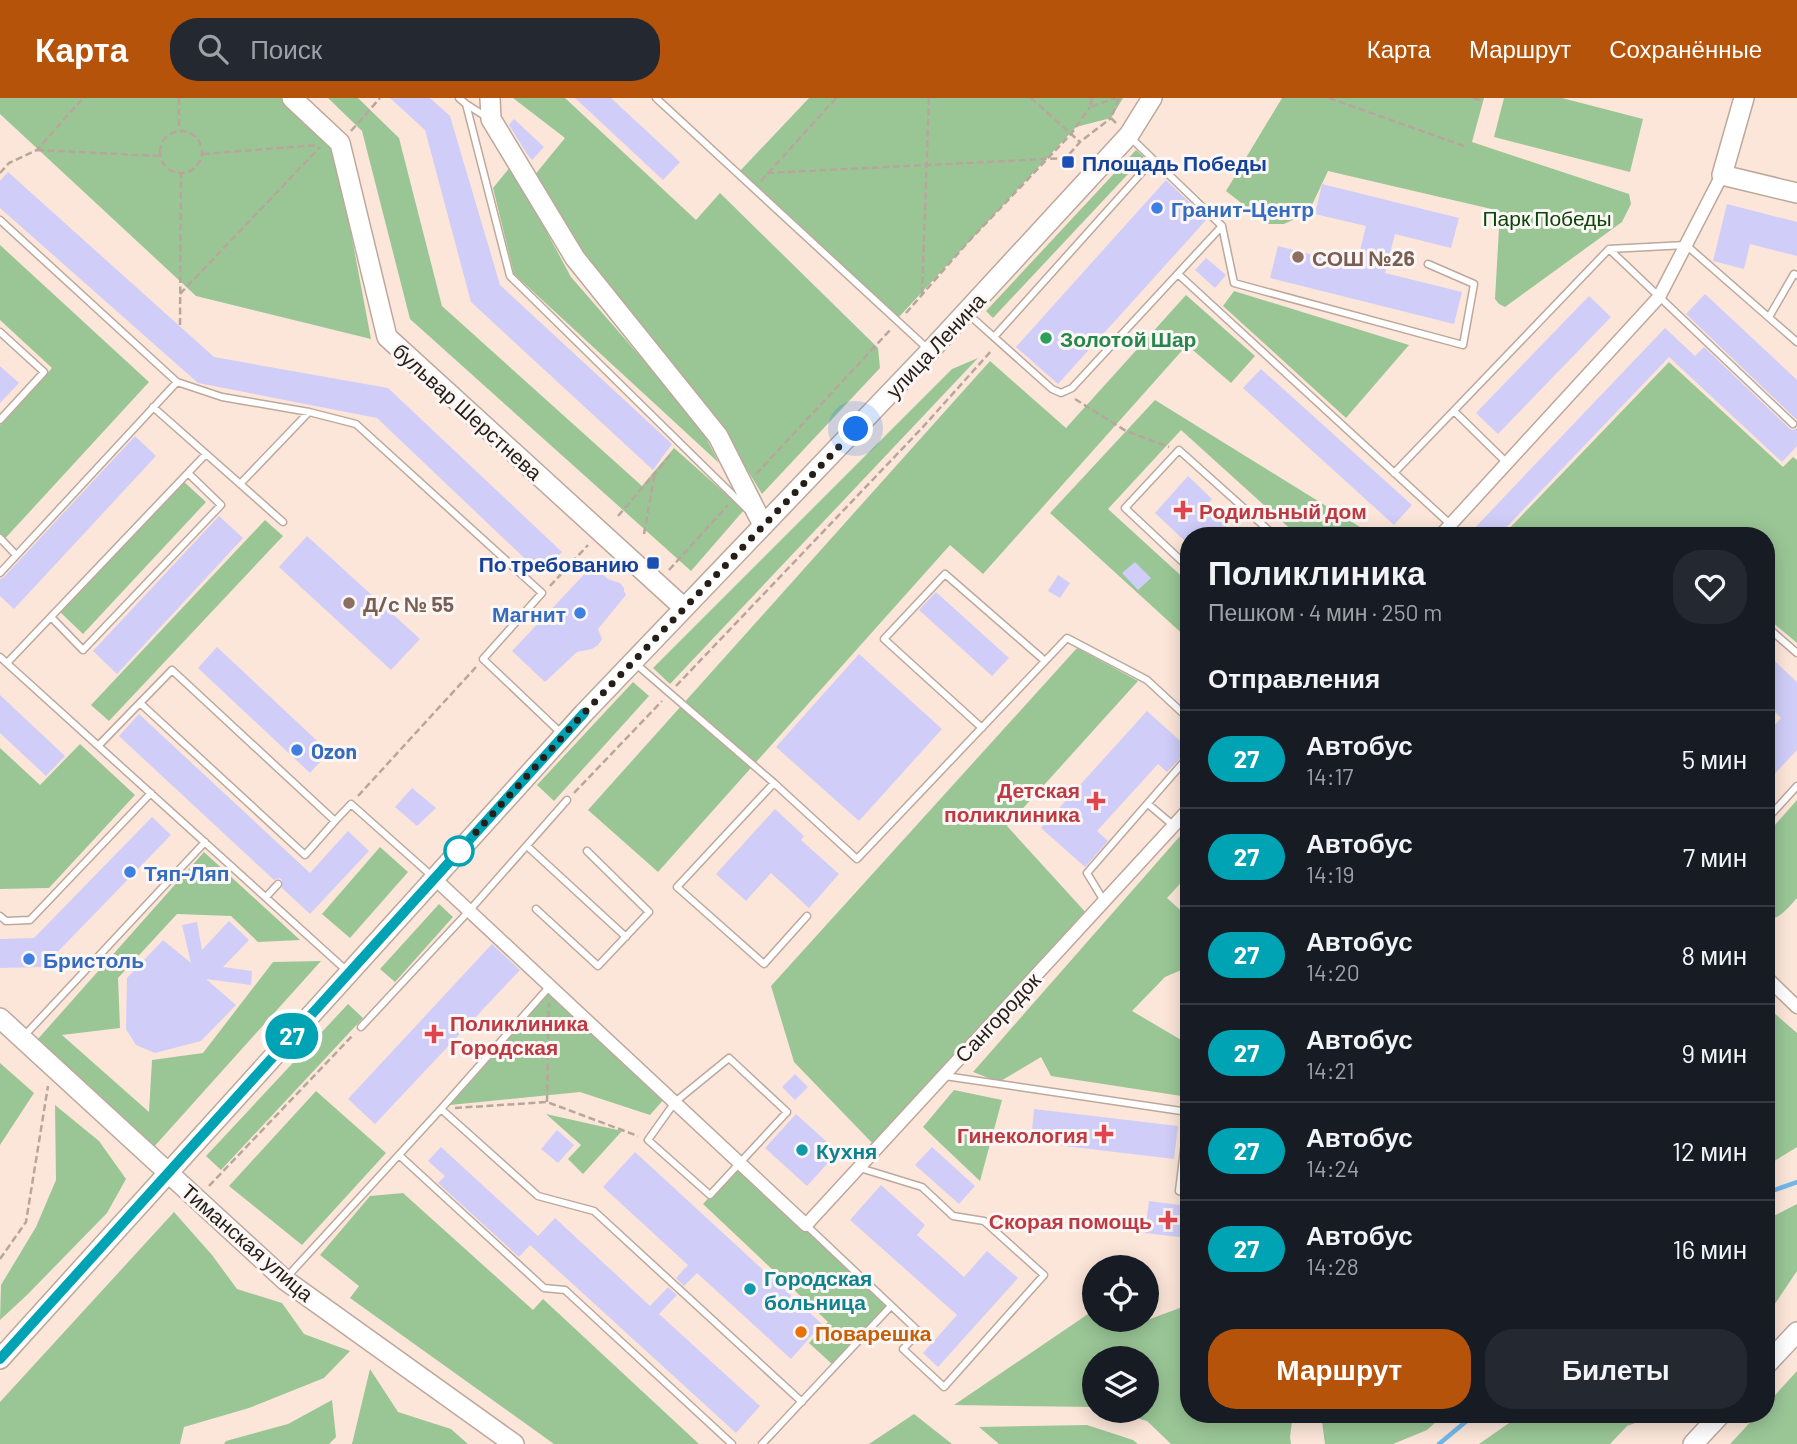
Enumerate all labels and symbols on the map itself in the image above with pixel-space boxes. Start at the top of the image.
place label: Площадь Победы [1082,150,1267,175]
marker: Площадь Победы [1060,154,1076,170]
place label: Гранит-Центр [1171,196,1314,221]
marker: Гранит-Центр [1149,200,1165,216]
park label: Парк Победы [1483,205,1611,230]
place label: СОШ №26 [1312,245,1415,270]
marker: СОШ №26 [1290,249,1306,265]
street label: улица Ленина [880,287,990,403]
place label: Золотой Шар [1060,326,1196,351]
marker: Золотой Шар [1038,330,1054,346]
street label: бульвар Шерстнева [388,338,548,485]
your location [838,411,873,446]
place label: Родильный дом [1199,498,1367,523]
marker: Родильный дом [1173,500,1193,520]
place label: По требованию [479,551,639,576]
marker: По требованию [645,555,661,571]
place label: Д/с № 55 [363,591,454,616]
marker: Д/с № 55 [341,595,357,611]
place label: Магнит [492,601,566,626]
marker: Магнит [572,605,588,621]
place label: Ozon [311,738,357,763]
marker: Ozon [289,742,305,758]
place label: Детская поликлиника [944,777,1080,826]
marker: Детская поликлиника [1086,791,1106,811]
unlabelled marker [444,836,474,866]
place label: Тяп-Ляп [144,860,230,885]
marker: Тяп-Ляп [122,864,138,880]
place label: Бристоль [43,947,144,972]
marker: Бристоль [21,951,37,967]
street label: Сангородок [949,966,1045,1067]
place label: Поликлиника Городская [450,1010,589,1059]
line badge: 27 [260,1013,324,1059]
marker: Поликлиника Городская [424,1024,444,1044]
place label: Гинекология [957,1122,1088,1147]
marker: Гинекология [1094,1124,1114,1144]
place label: Кухня [816,1138,877,1163]
marker: Кухня [794,1142,810,1158]
street label: Тиманская улица [177,1178,319,1306]
place label: Скорая помощь [989,1208,1152,1233]
marker: Скорая помощь [1158,1210,1178,1230]
place label: Городская больница [764,1265,872,1314]
marker: Городская больница [742,1281,758,1297]
place label: Поварешка [815,1320,932,1345]
marker: Поварешка [793,1324,809,1340]

